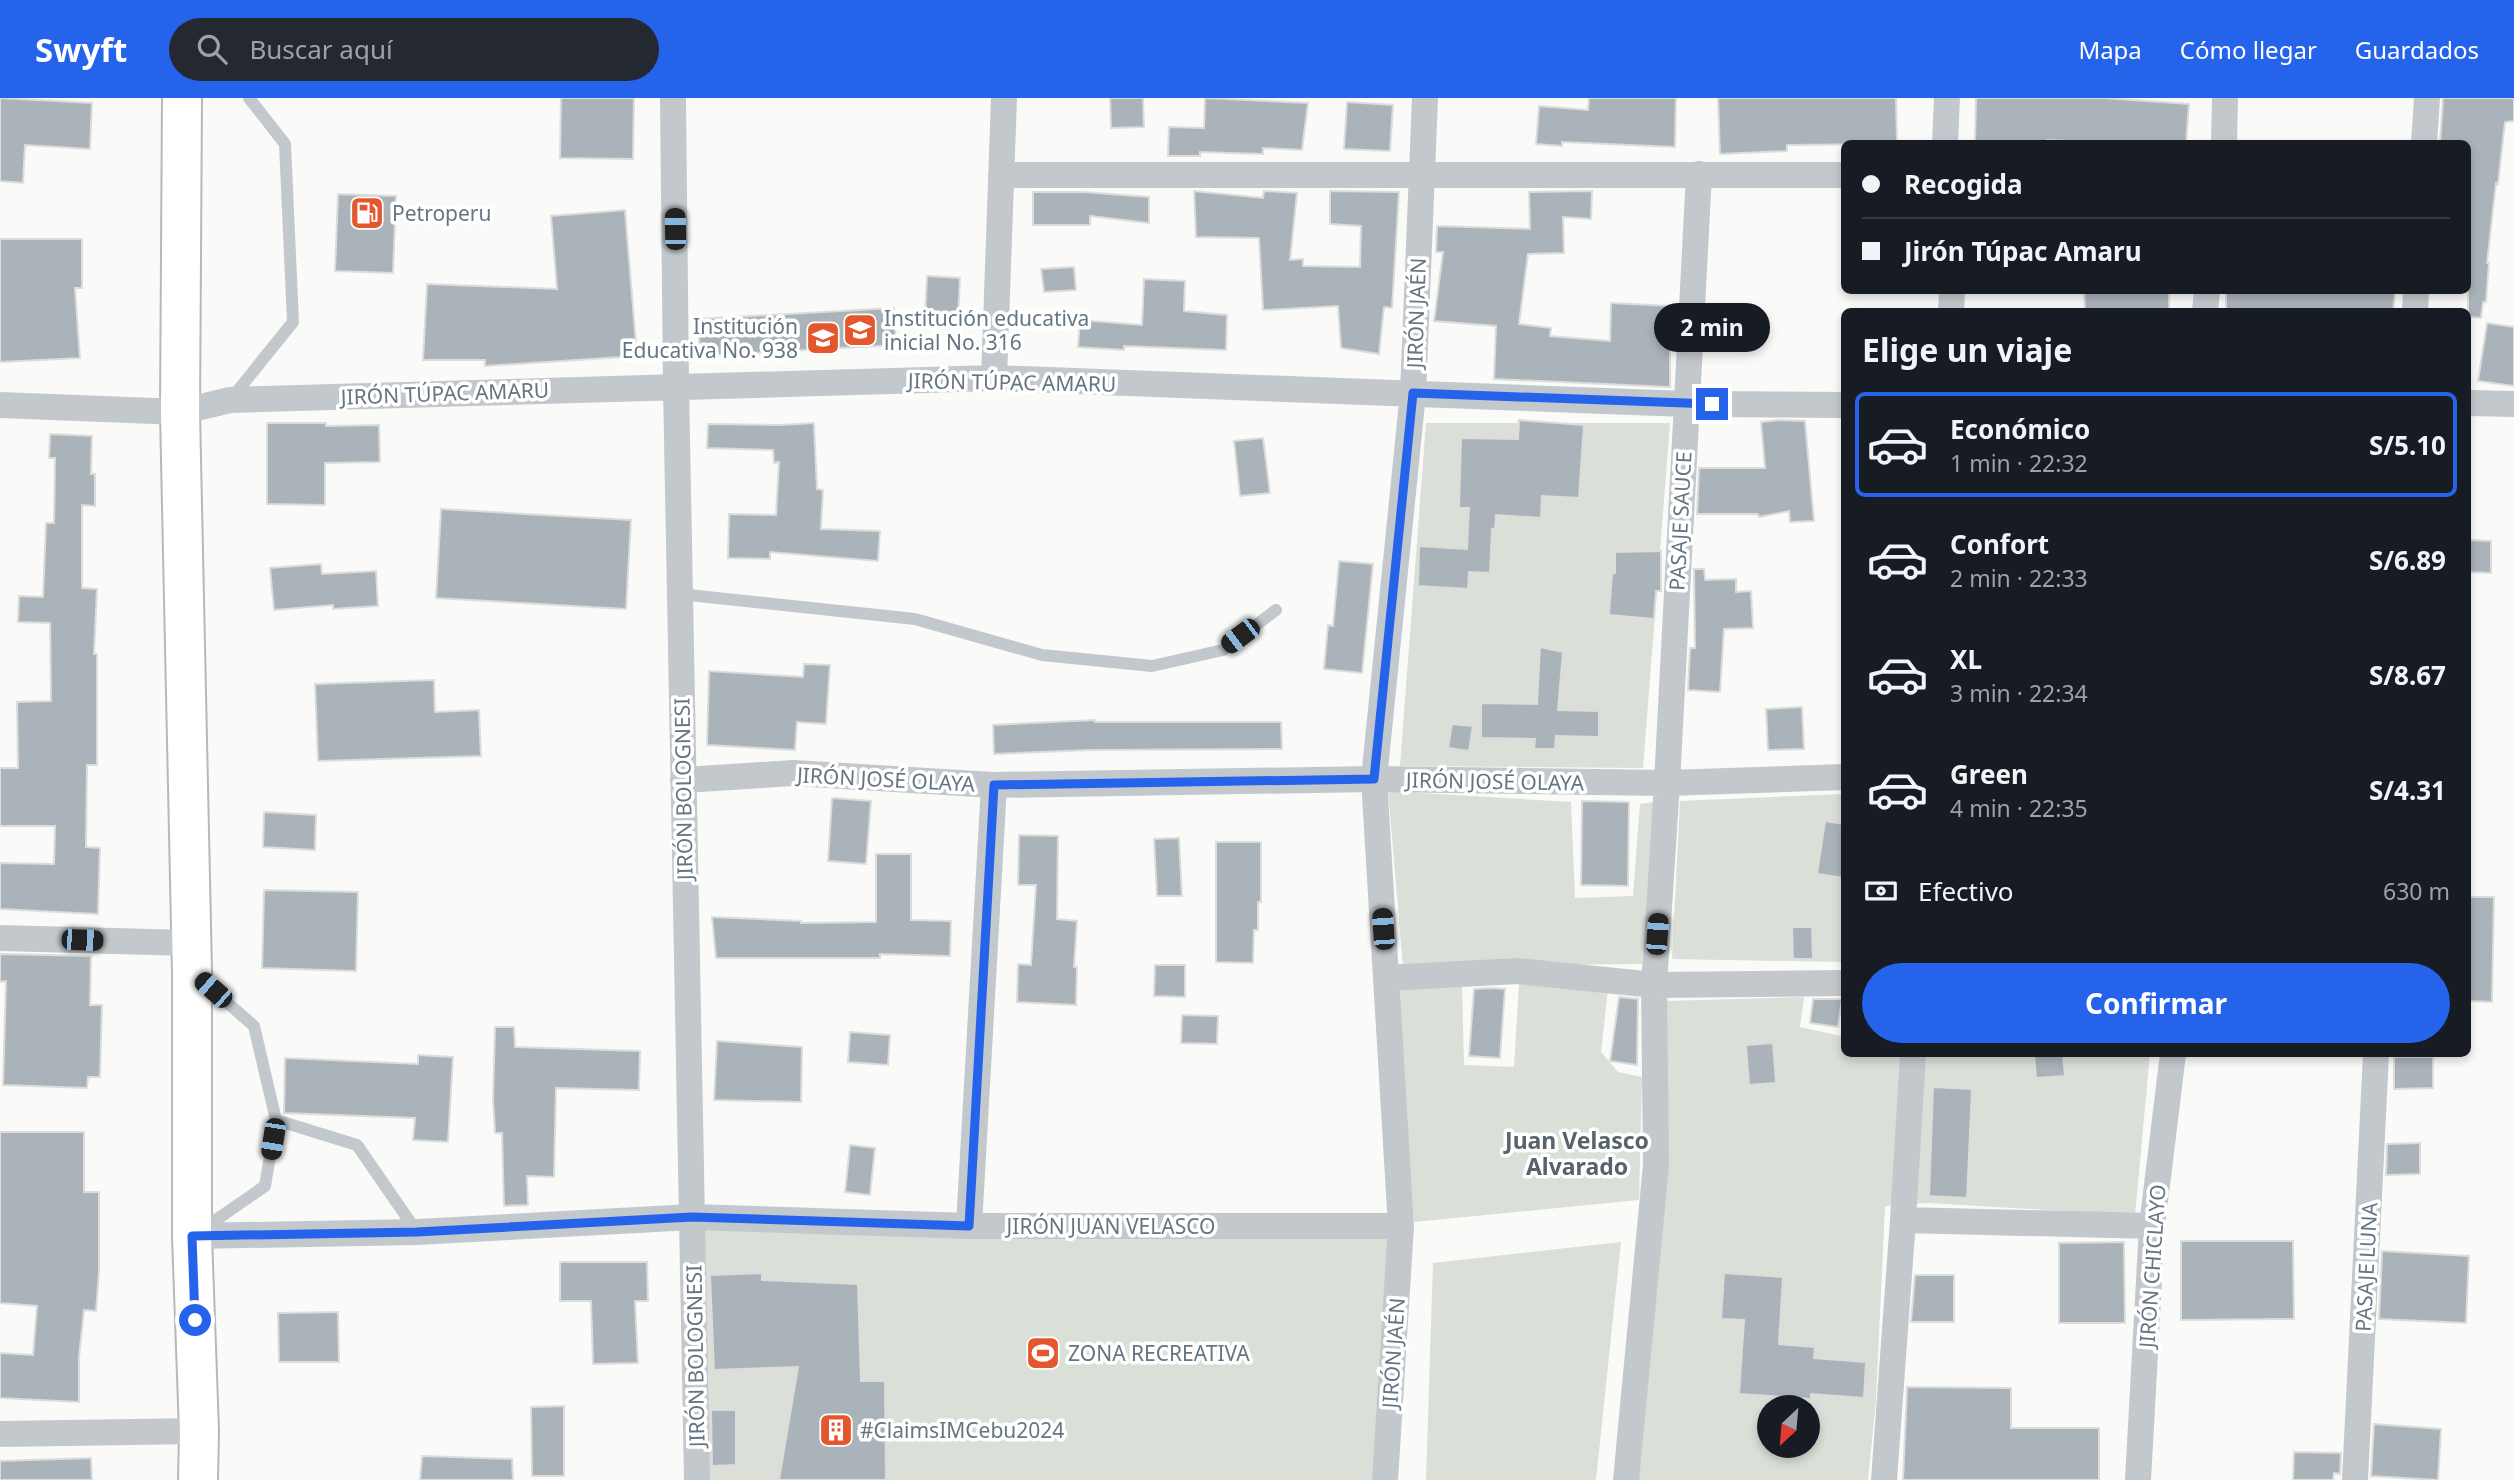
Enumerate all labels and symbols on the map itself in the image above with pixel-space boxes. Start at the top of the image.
fuel station icon: Petroperu [348,194,386,232]
place label: Petroperu [392,199,492,227]
car [665,208,686,250]
street label: JIRÓN JAÉN [1400,257,1432,371]
callout: 2 min [1654,302,1770,352]
place label: Institución educativa inicial No. 316 [884,304,1089,356]
school or university icon: Institución educativa inicial No. 316 [841,311,879,349]
place label: Institución Educativa No. 938 [622,312,798,364]
school or university icon: Institución Educativa No. 938 [804,319,842,357]
street label: JIRÓN TÚPAC AMARU [906,366,1116,398]
street label: JIRÓN TÚPAC AMARU [338,375,550,411]
route end [1696,388,1728,420]
street label: PASAJE SAUCE [1662,451,1698,591]
car [1217,615,1264,657]
street label: JIRÓN BOLOGNESI [667,698,699,882]
street label: JIRÓN JOSÉ OLAYA [794,760,976,798]
street label: JIRÓN JOSÉ OLAYA [1404,765,1585,797]
car [1372,907,1395,951]
car [1646,912,1669,956]
car [61,929,104,951]
car [191,968,236,1012]
car [260,1117,287,1161]
district label: Juan Velasco Alvarado [1503,1124,1649,1182]
street label: JIRÓN CHICLAYO [2132,1183,2172,1351]
street label: PASAJE LUNA [2349,1201,2383,1332]
street label: JIRÓN JUAN VELASCO [1005,1212,1215,1240]
street label: JIRÓN BOLOGNESI [679,1265,711,1449]
street label: JIRÓN JAÉN [1375,1297,1411,1411]
route start [179,1304,211,1336]
sports icon: ZONA RECREATIVA [1024,1334,1062,1372]
place label: ZONA RECREATIVA [1068,1339,1250,1367]
north arrow [1757,1395,1820,1458]
building icon: #ClaimsIMCebu2024 [817,1411,855,1449]
place label: #ClaimsIMCebu2024 [860,1416,1064,1444]

